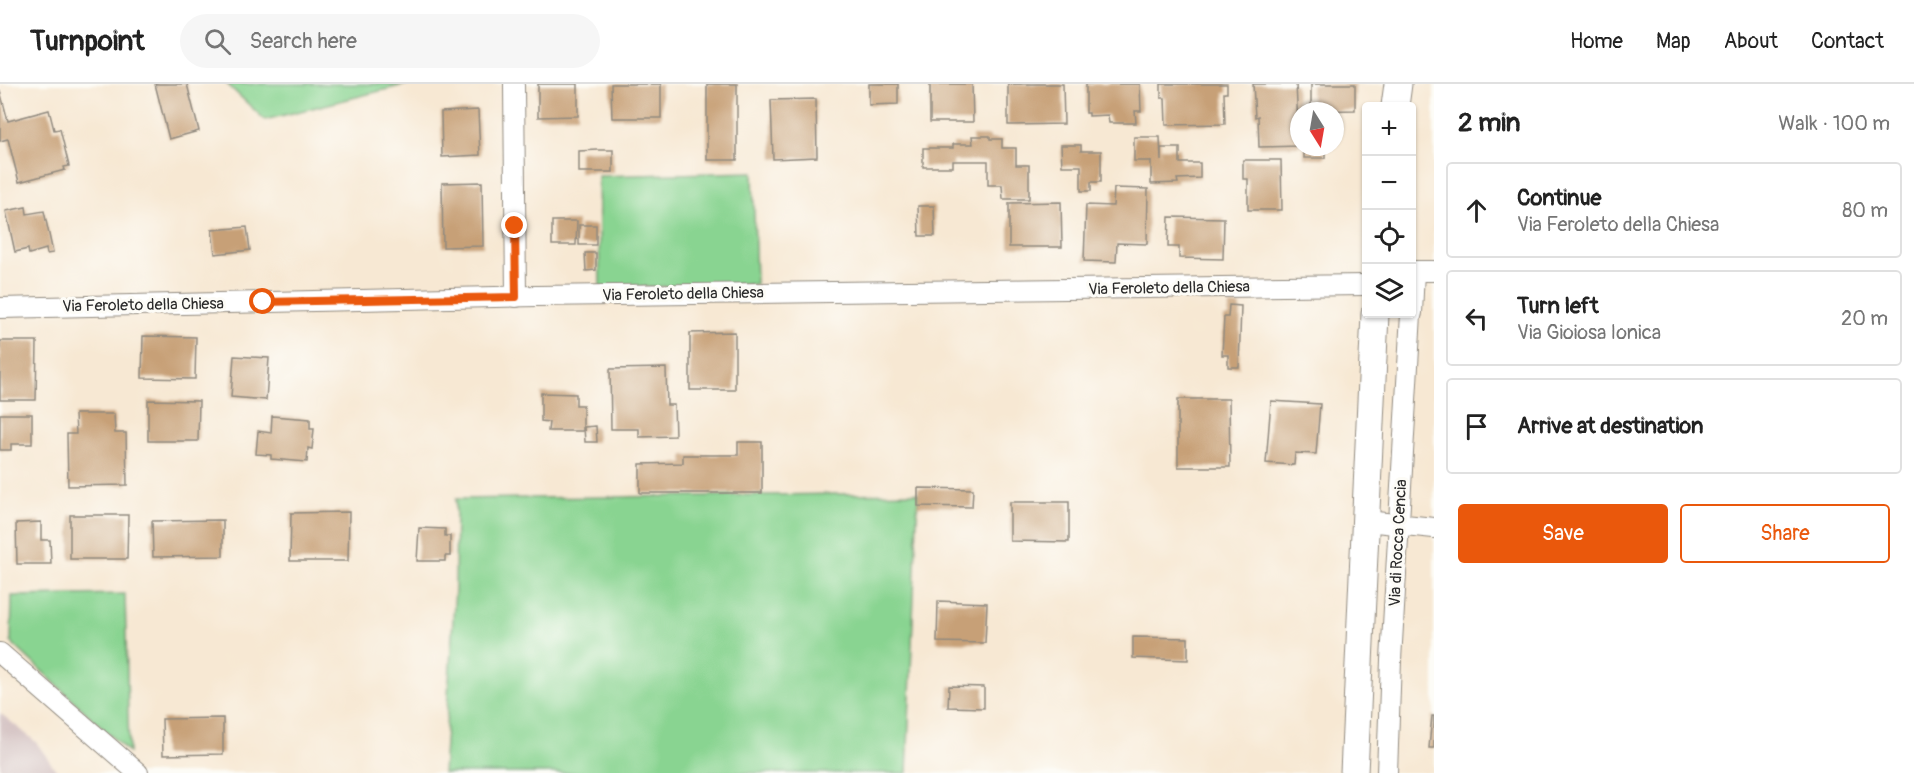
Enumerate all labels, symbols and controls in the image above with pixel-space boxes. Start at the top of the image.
search box [180,14,600,68]
text: Turnpoint [30,24,144,59]
icon: search [201,25,234,58]
text: Search here [249,27,357,55]
text: Home [1570,28,1623,55]
text: Map [1656,28,1691,55]
text: About [1724,28,1778,55]
text: Contact [1811,28,1884,55]
north arrow [1290,102,1344,156]
map controls [1362,102,1416,318]
button: + [1362,102,1416,156]
text: 2 min [1458,107,1520,139]
text: Walk · 100 m [1778,111,1890,136]
button: − [1362,156,1416,210]
text: Continue [1517,184,1601,212]
icon: ahead [1460,194,1493,227]
text: 80 m [1842,198,1888,223]
button: locate [1362,210,1416,264]
route end [501,212,527,238]
text: Via Feroleto della Chiesa [1517,212,1719,237]
button: layers [1362,264,1416,318]
street label: Via Feroleto della Chiesa [1088,277,1250,299]
street label: Via Feroleto della Chiesa [602,283,764,305]
route start [249,288,275,314]
text: Turn left [1517,292,1599,320]
street label: Via Feroleto della Chiesa [62,294,224,316]
icon: left [1460,302,1493,335]
text: 20 m [1841,306,1888,331]
text: Via Gioiosa Ionica [1517,320,1661,345]
icon: arrive [1460,410,1493,443]
text: Arrive at destination [1517,412,1703,440]
street label: Via di Rocca Cencia [1385,479,1411,607]
button: Save [1458,504,1668,563]
button: Share [1680,504,1890,563]

